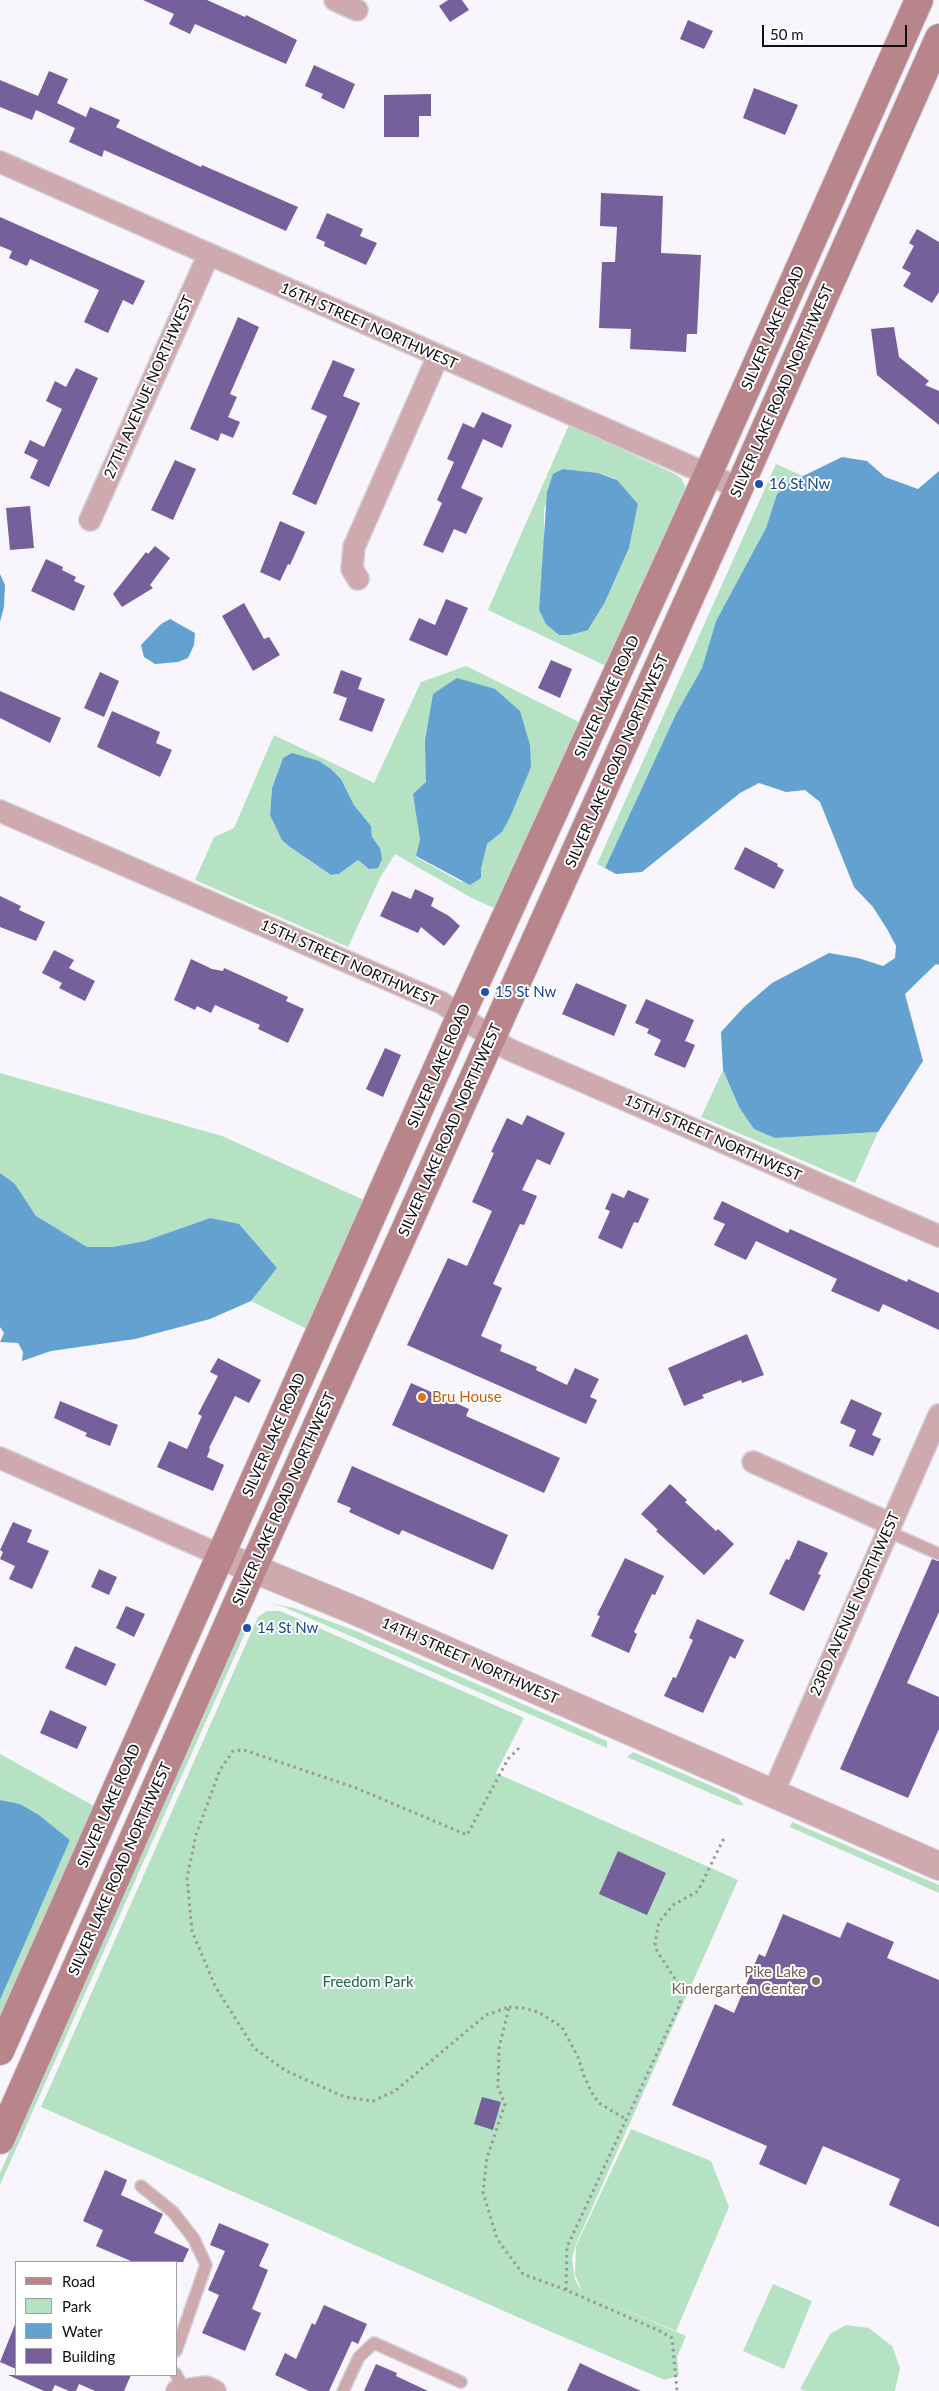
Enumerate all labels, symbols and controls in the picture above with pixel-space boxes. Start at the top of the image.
scale bar [764,15,909,47]
text: 50 m [770,25,804,43]
street label: SILVER LAKE ROAD [738,263,808,393]
street label: 16TH STREET NORTHWEST [278,279,460,373]
street label: SILVER LAKE ROAD NORTHWEST [727,282,837,500]
street label: 27TH AVENUE NORTHWEST [100,293,198,481]
place label: 16 St Nw [769,475,830,493]
marker: 16 St Nw [753,478,765,490]
street label: SILVER LAKE ROAD [571,633,643,761]
street label: SILVER LAKE ROAD NORTHWEST [562,652,672,870]
street label: 15TH STREET NORTHWEST [258,916,440,1010]
place label: 15 St Nw [495,983,556,1001]
marker: 15 St Nw [479,986,491,998]
street label: SILVER LAKE ROAD [404,1001,474,1131]
street label: SILVER LAKE ROAD NORTHWEST [395,1021,505,1239]
street label: 15TH STREET NORTHWEST [622,1091,804,1185]
street label: SILVER LAKE ROAD [239,1370,309,1500]
place label: Bru House [432,1388,502,1406]
street label: SILVER LAKE ROAD NORTHWEST [229,1390,339,1608]
marker: Bru House [416,1391,428,1403]
street label: 23RD AVENUE NORTHWEST [806,1509,904,1699]
street label: 14TH STREET NORTHWEST [379,1614,561,1708]
place label: 14 St Nw [257,1619,318,1637]
marker: 14 St Nw [241,1622,253,1634]
street label: SILVER LAKE ROAD [74,1741,144,1871]
street label: SILVER LAKE ROAD NORTHWEST [65,1760,175,1978]
place label: Pike Lake Kindergarten Center [672,1963,806,1998]
park label: Freedom Park [322,1973,414,1991]
marker: Pike Lake Kindergarten Center [810,1975,822,1987]
legend [15,2261,178,2376]
text: Road [62,2272,95,2290]
text: Park [62,2297,91,2315]
text: Water [62,2322,103,2340]
text: Building [62,2347,115,2365]

